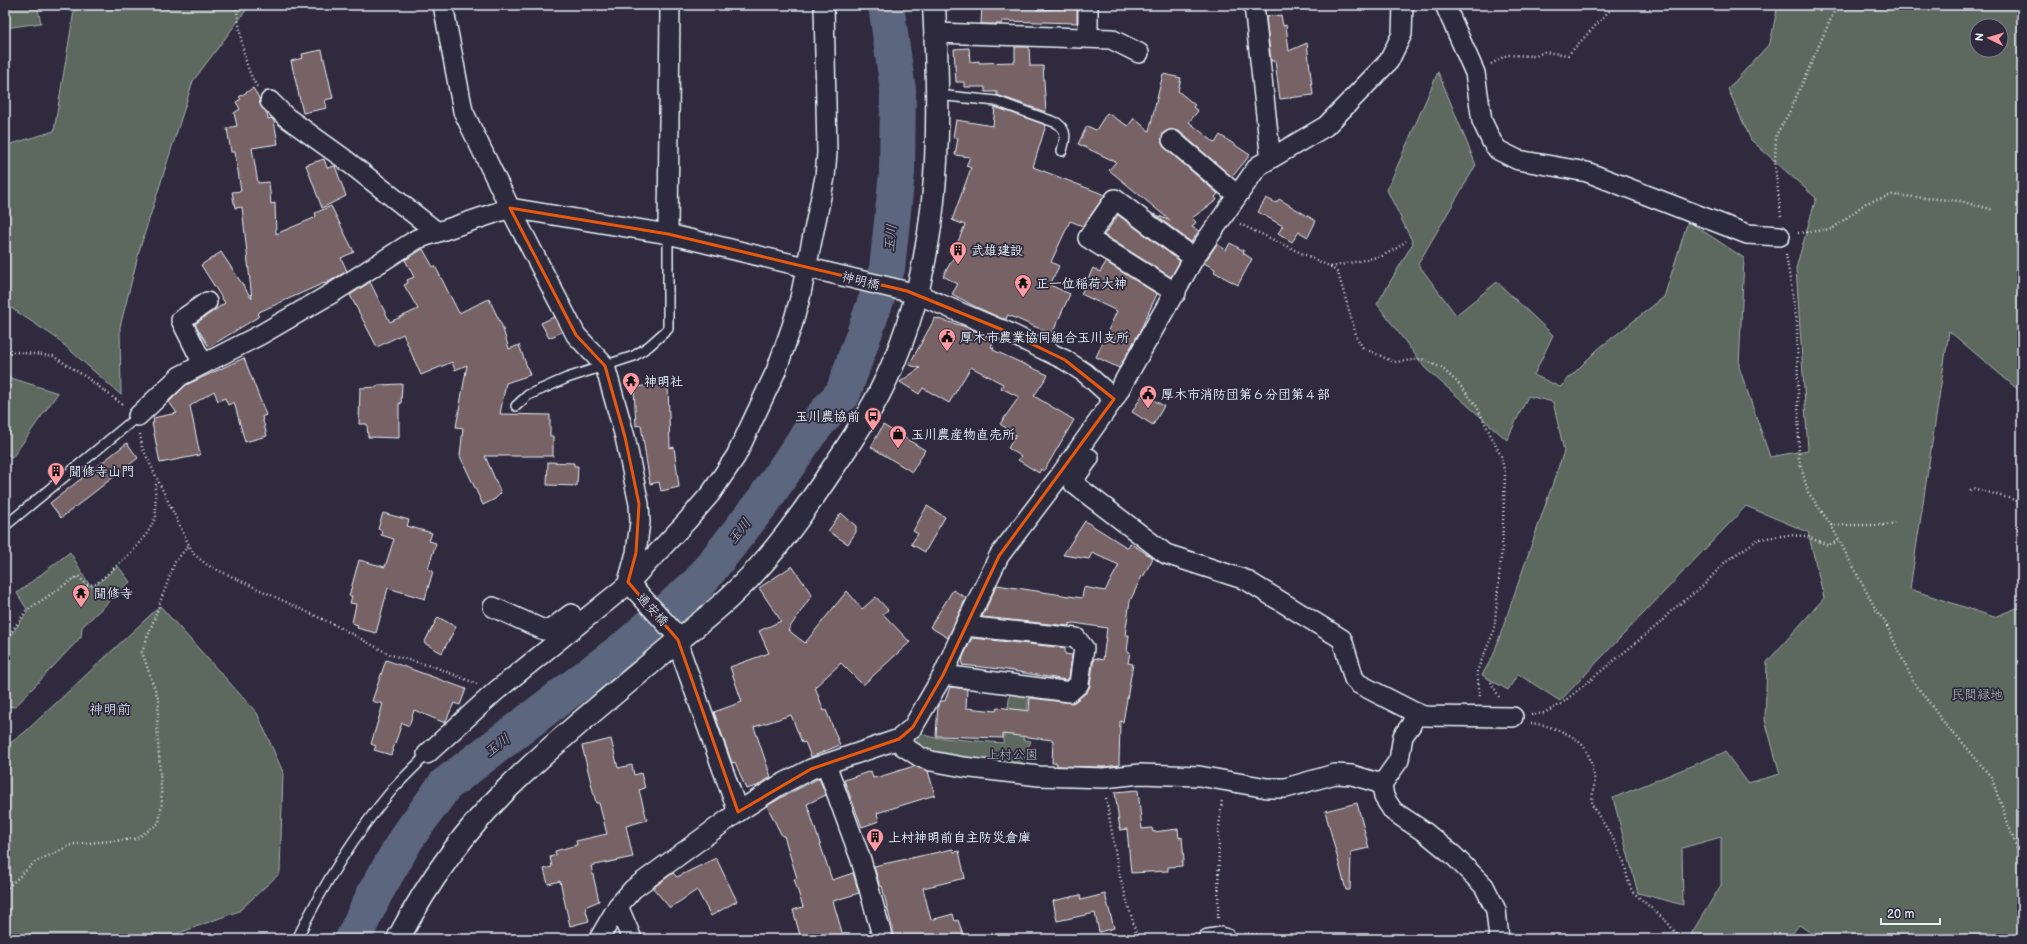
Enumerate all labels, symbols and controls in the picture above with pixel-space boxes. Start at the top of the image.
north arrow [1969,18,2009,58]
text: N [1973,32,1986,42]
water label: 玉川 [881,223,900,253]
building icon: 武雄建設 [948,240,968,265]
place label: 武雄建設 [971,243,1023,259]
street label: 神明橋 [840,268,882,293]
temple icon: 正一位稲荷大神 [1013,273,1033,298]
place label: 正一位稲荷大神 [1036,276,1127,292]
public building icon: 厚木市農業協同組合玉川支所 [937,327,957,352]
place label: 厚木市農業協同組合玉川支所 [960,330,1129,346]
temple icon: 神明社 [621,371,641,396]
place label: 神明社 [644,374,683,390]
public building icon: 厚木市消防団第６分団第４部 [1138,384,1158,409]
place label: 厚木市消防団第６分団第４部 [1161,387,1330,403]
bus stop icon: 玉川農協前 [863,406,883,431]
place label: 玉川農協前 [795,409,860,425]
shop icon: 玉川農産物直売所 [888,424,908,449]
place label: 玉川農産物直売所 [911,427,1015,443]
building icon: 聞修寺山門 [46,461,66,486]
place label: 聞修寺山門 [69,464,134,480]
water label: 玉川 [724,515,755,548]
temple icon: 聞修寺 [71,583,91,608]
place label: 聞修寺 [94,586,133,602]
street label: 通安橋 [633,590,671,629]
park label: 民間緑地 [1951,687,2003,703]
district label: 神明前 [89,701,131,718]
water label: 玉川 [481,730,514,761]
park label: 上村公園 [986,747,1038,763]
building icon: 上村神明前自主防災倉庫 [865,827,885,852]
place label: 上村神明前自主防災倉庫 [888,830,1031,846]
scale bar [1881,900,1940,926]
text: 20 m [1887,907,1914,922]

